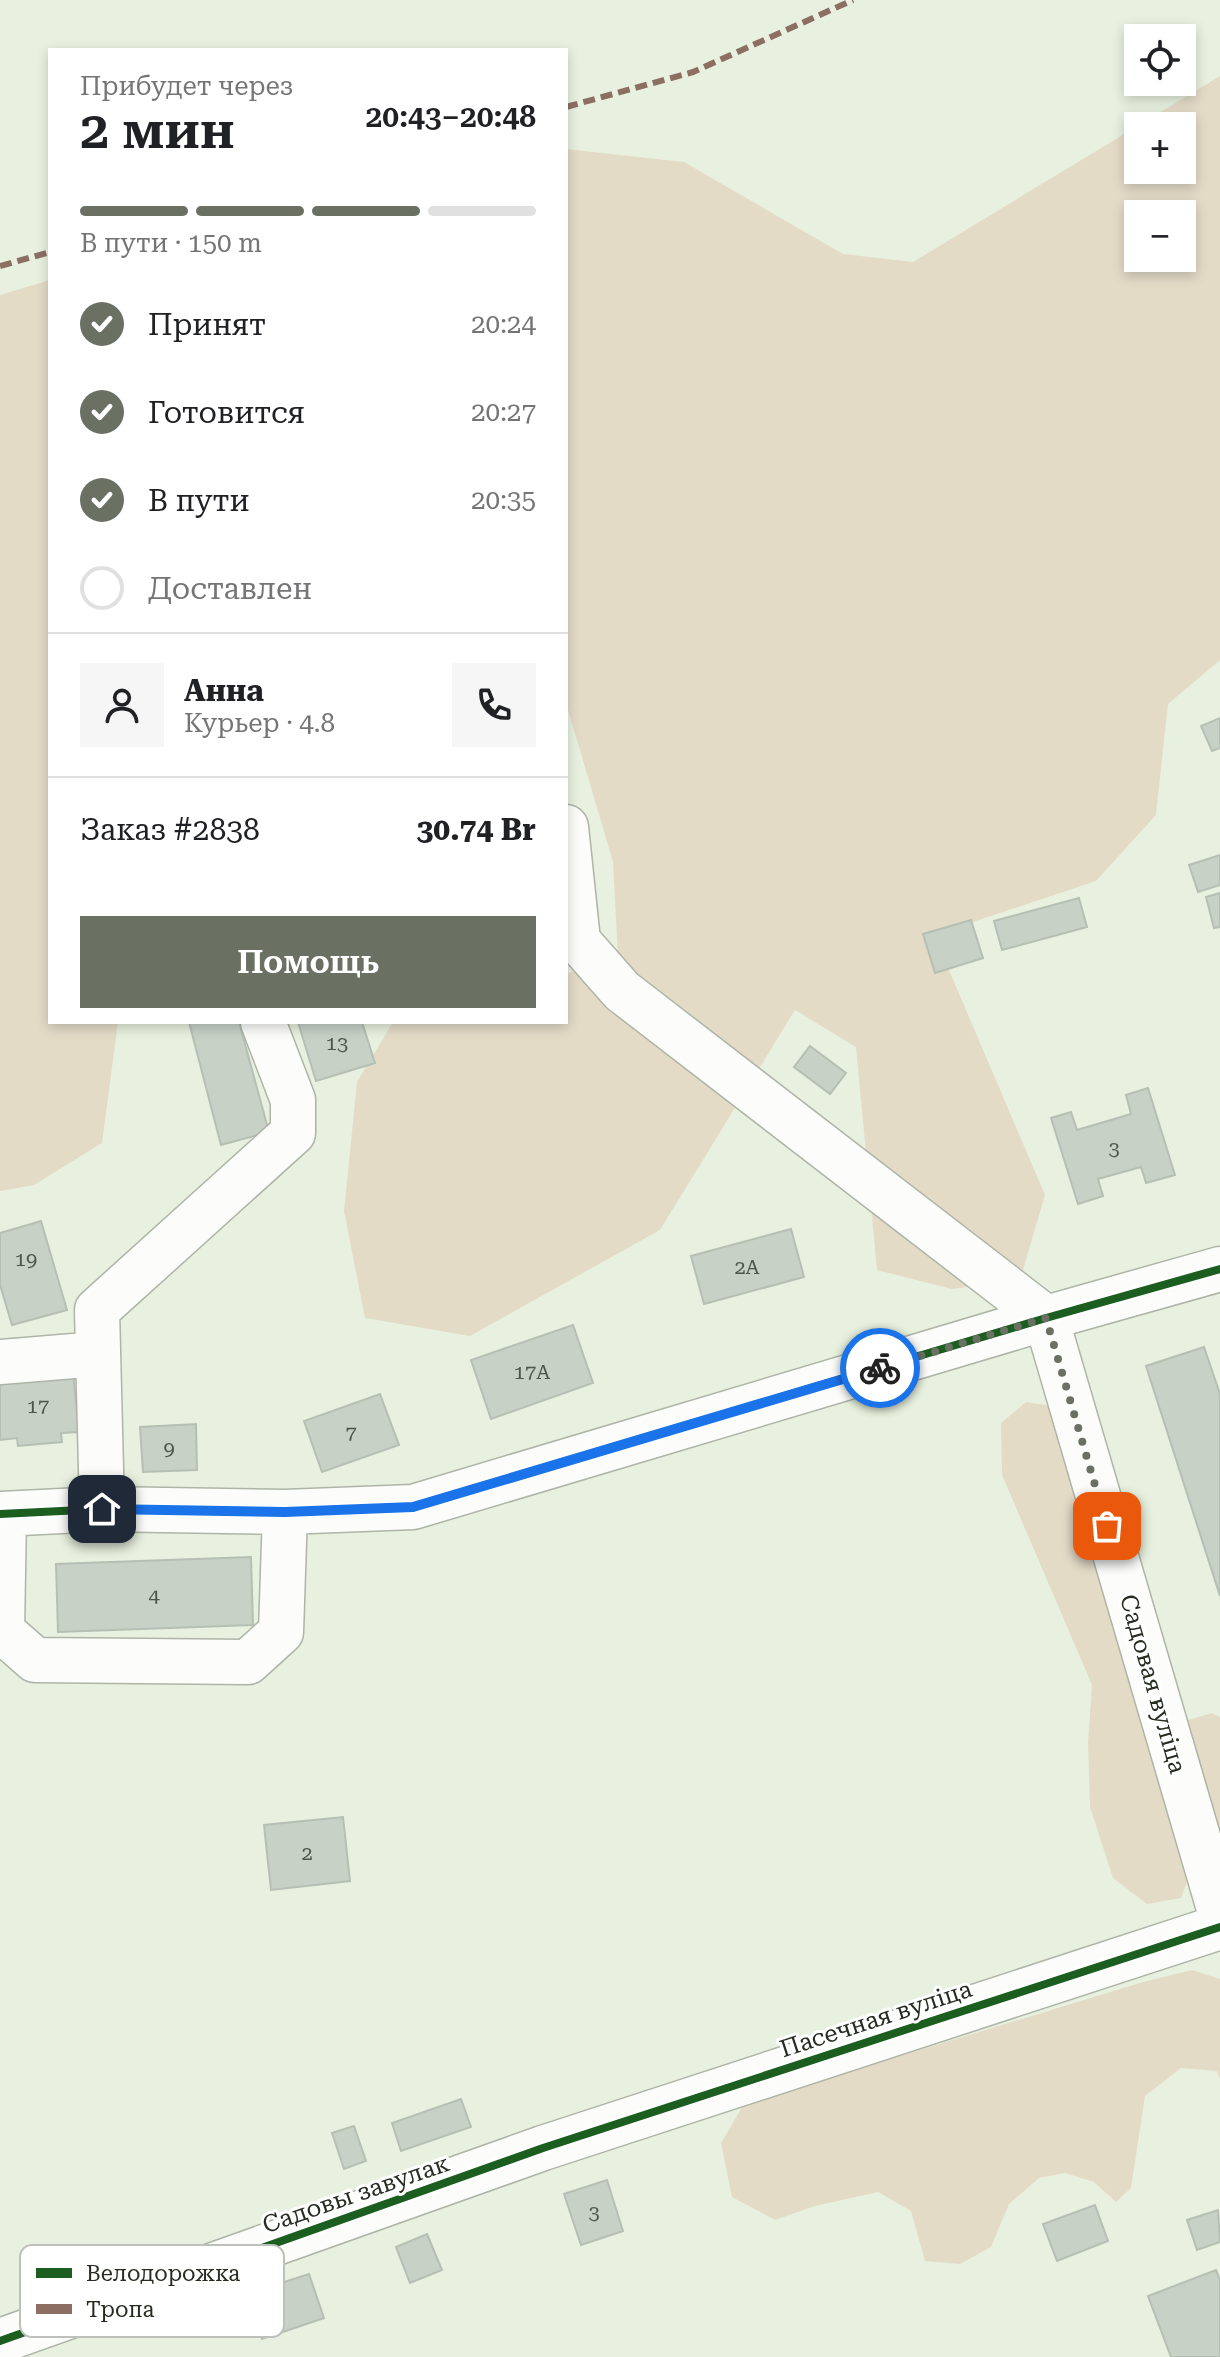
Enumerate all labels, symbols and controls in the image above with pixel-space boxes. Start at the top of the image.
map controls [1124,24,1196,272]
button: locate [1124,24,1196,96]
text: Прибудет через [80,71,294,101]
text: 20:43–20:48 [366,99,536,134]
text: 2 мин [80,100,235,161]
button: + [1124,112,1196,184]
button: − [1124,200,1196,272]
text: В пути · 150 m [80,228,262,258]
icon: check [80,302,124,346]
text: Принят [148,307,266,342]
text: 20:24 [471,309,536,339]
icon: check [80,390,124,434]
text: Готовится [148,395,305,430]
text: 20:27 [471,397,536,427]
icon: check [80,478,124,522]
text: В пути [148,483,250,518]
text: 20:35 [471,485,536,515]
text: Доставлен [148,571,312,606]
button: person [80,663,164,747]
button: phone [452,663,536,747]
text: Анна [184,673,264,708]
text: Курьер · 4.8 [184,708,335,738]
text: Заказ #2838 [80,812,260,847]
text: 30.74 Br [417,812,536,847]
button: Помощь [80,916,536,1008]
house number: 13 [326,1031,348,1055]
house number: 3 [1108,1136,1120,1160]
house number: 19 [15,1247,37,1271]
house number: 2А [734,1255,760,1279]
courier [840,1328,920,1408]
icon: bike [858,1346,902,1390]
house number: 17А [514,1360,550,1384]
house number: 17 [27,1394,49,1418]
house number: 7 [345,1421,357,1445]
house number: 9 [163,1436,175,1460]
pin [68,1475,136,1543]
icon: home [80,1487,124,1531]
pin [1073,1492,1141,1560]
icon: bag [1085,1504,1129,1548]
house number: 4 [148,1583,160,1607]
street label: Садовая вуліца [1114,1591,1192,1777]
house number: 2 [301,1841,313,1865]
street label: Пасечная вуліца [777,1975,975,2063]
street label: Садовы завулак [259,2149,453,2239]
house number: 3 [588,2200,600,2224]
legend [20,2245,284,2337]
text: Велодорожка [86,2261,240,2286]
text: Тропа [86,2297,154,2322]

